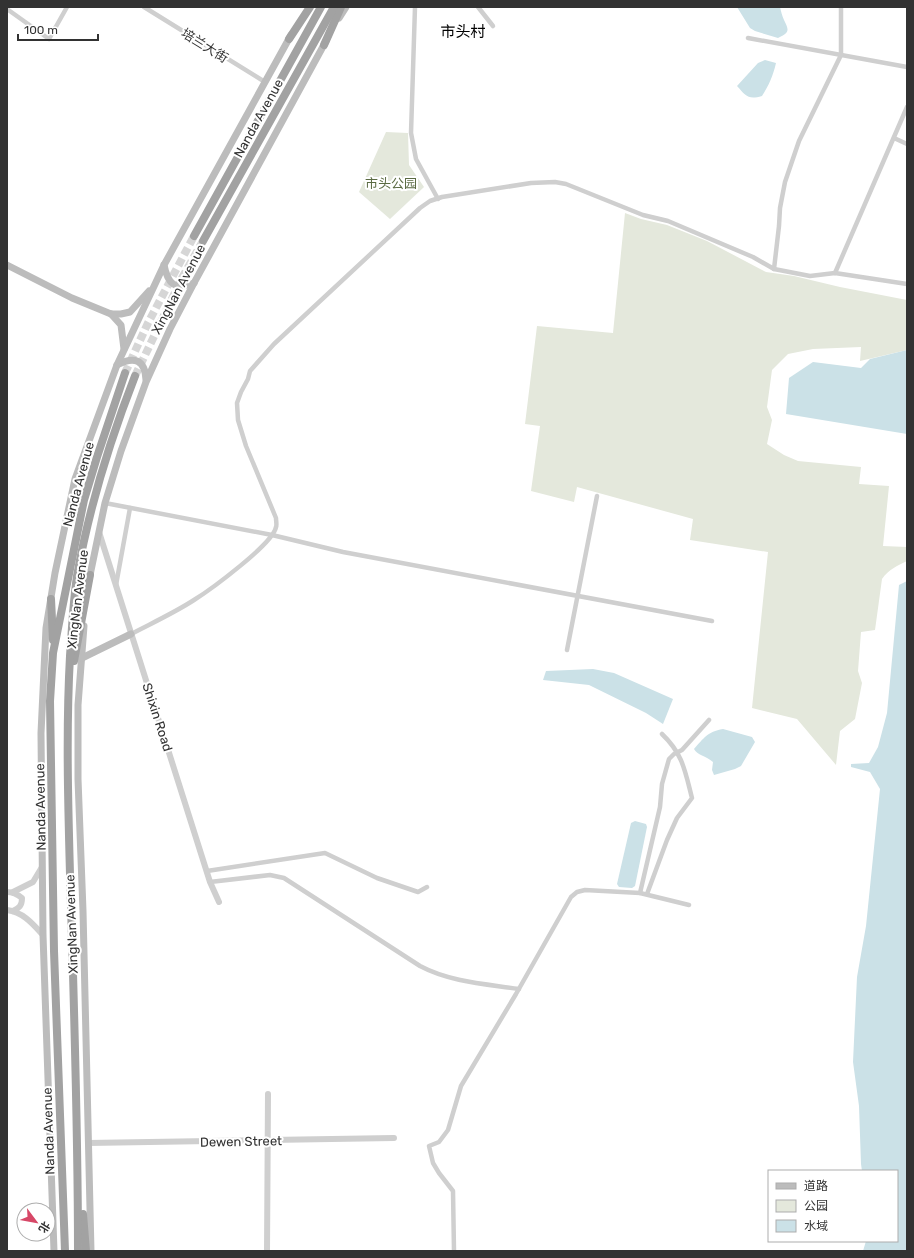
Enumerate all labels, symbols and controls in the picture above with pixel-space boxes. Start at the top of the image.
scale bar [18,16,98,42]
text: 100 m [24,23,58,37]
district label: 市头村 [440,23,486,41]
street label: 培兰大街 [179,25,231,66]
street label: Nanda Avenue [231,76,286,160]
park label: 市头公园 [365,176,417,191]
street label: XingNan Avenue [148,242,209,337]
street label: Nanda Avenue [60,440,97,528]
street label: XingNan Avenue [64,549,92,649]
street label: Shixin Road [139,681,176,753]
street label: Nanda Avenue [32,763,49,851]
street label: XingNan Avenue [62,874,82,974]
street label: Nanda Avenue [39,1087,58,1175]
street label: Dewen Street [200,1133,282,1150]
legend [768,1170,898,1242]
text: 道路 [804,1179,828,1193]
text: 公园 [804,1199,828,1213]
north arrow [16,1202,56,1242]
text: 北 [36,1219,52,1235]
text: 水域 [804,1219,828,1233]

